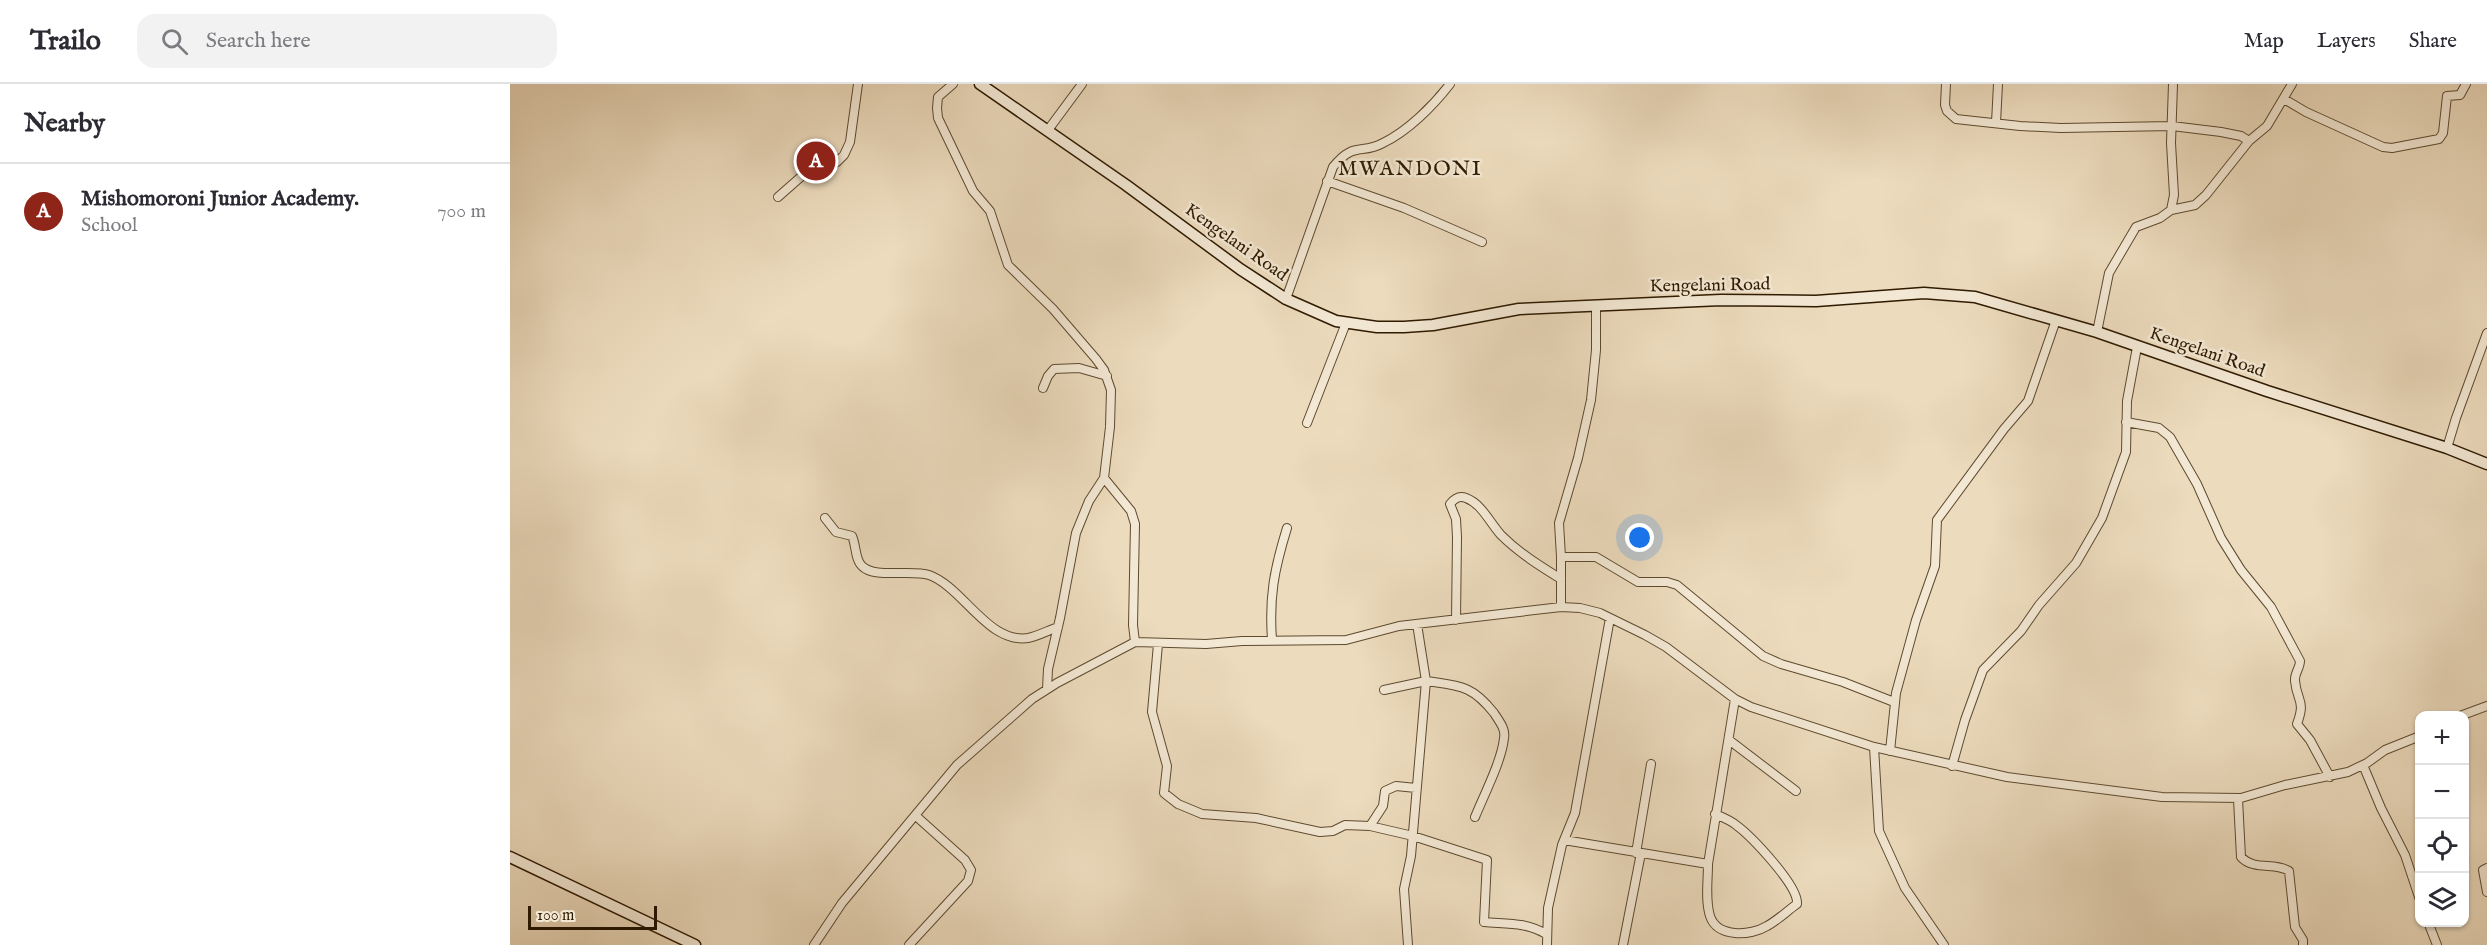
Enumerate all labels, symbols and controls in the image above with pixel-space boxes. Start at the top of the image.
search box [137,14,557,68]
text: Trailo [30,24,101,59]
icon: search [158,25,191,58]
text: Search here [206,27,311,55]
text: Map [2244,28,2284,55]
text: Layers [2317,28,2376,55]
text: Share [2409,28,2457,55]
text: Nearby [24,107,105,140]
pin: A [796,138,836,184]
district label: MWANDONI [1338,156,1482,183]
text: Mishomoroni Junior Academy. [81,185,359,213]
text: A [37,199,50,224]
text: 700 m [437,199,486,224]
street label: Kengelani Road [1180,199,1292,287]
text: School [81,213,137,238]
street label: Kengelani Road [1649,273,1771,299]
street label: Kengelani Road [2146,322,2268,384]
your location [1625,523,1654,552]
map controls [2415,711,2469,927]
button: + [2415,711,2469,765]
button: − [2415,765,2469,819]
button: locate [2415,819,2469,873]
button: layers [2415,873,2469,927]
scale bar [528,903,657,930]
text: 100 m [537,906,574,926]

